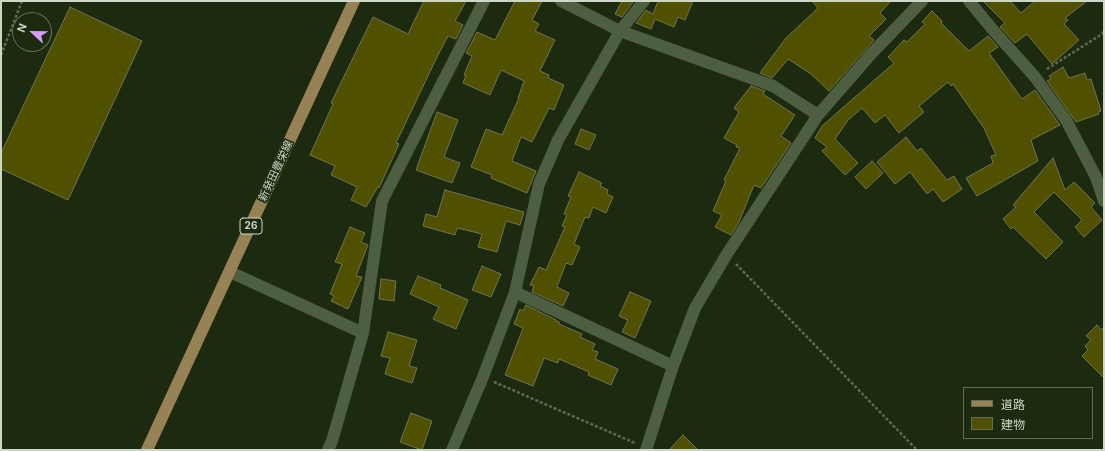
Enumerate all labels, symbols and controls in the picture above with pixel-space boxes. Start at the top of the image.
north arrow [12,12,52,52]
text: N [14,21,30,34]
street label: 新発田豊栄線 [256,138,296,204]
road number: 26 [240,218,262,234]
legend [963,387,1093,439]
text: 道路 [1001,397,1025,412]
text: 建物 [1001,417,1025,432]

